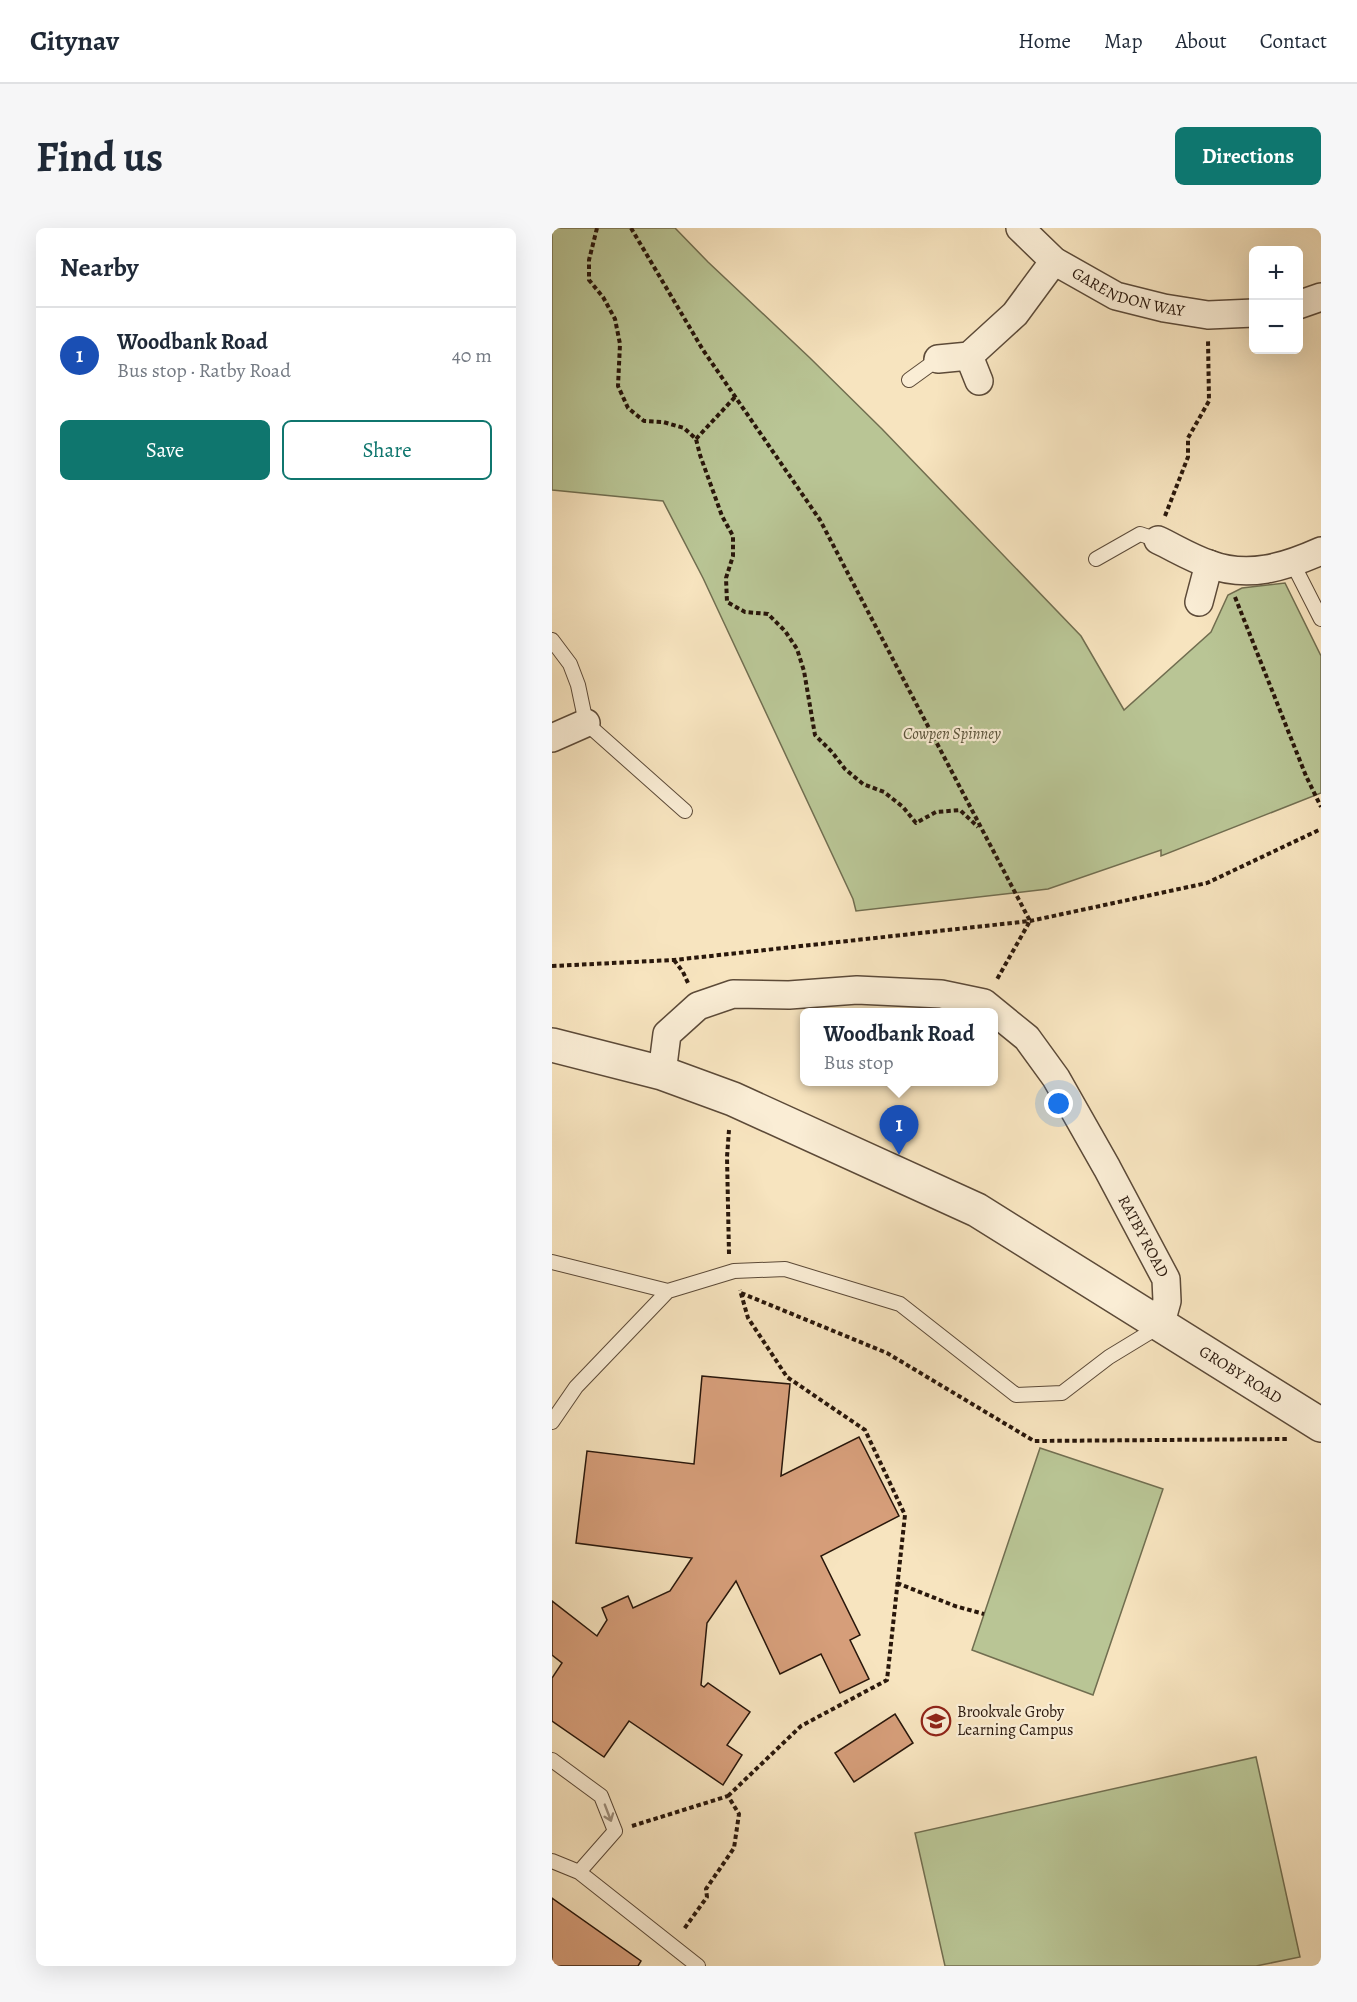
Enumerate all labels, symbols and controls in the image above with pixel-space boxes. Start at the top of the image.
text: Citynav [30,22,119,60]
text: Home [1018,27,1071,55]
text: Map [1104,27,1142,55]
text: About [1175,27,1227,55]
text: Contact [1260,27,1327,55]
button: Directions [1175,127,1321,185]
text: Find us [36,128,163,185]
map controls [1249,246,1303,354]
button: + [1249,246,1303,300]
text: Nearby [60,250,139,285]
street label: GARENDON WAY [1068,262,1187,322]
button: − [1249,300,1303,354]
text: Woodbank Road [117,327,268,357]
text: 1 [76,342,83,369]
text: 40 m [452,342,492,369]
text: Bus stop · Ratby Road [117,357,291,384]
button: Save [60,420,270,480]
button: Share [282,420,492,480]
park label: Cowpen Spinney [903,723,1001,745]
popup [800,1008,998,1086]
text: Woodbank Road [824,1019,974,1049]
text: Bus stop [824,1049,893,1076]
your location [1044,1089,1073,1118]
pin: 1 [880,1106,918,1155]
street label: RATBY ROAD [1112,1191,1174,1281]
street label: GROBY ROAD [1195,1341,1286,1409]
place label: Brookvale Groby Learning Campus [957,1701,1073,1741]
school or university icon: Brookvale Groby Learning Campus [920,1705,952,1737]
one-way arrow [603,1803,614,1822]

